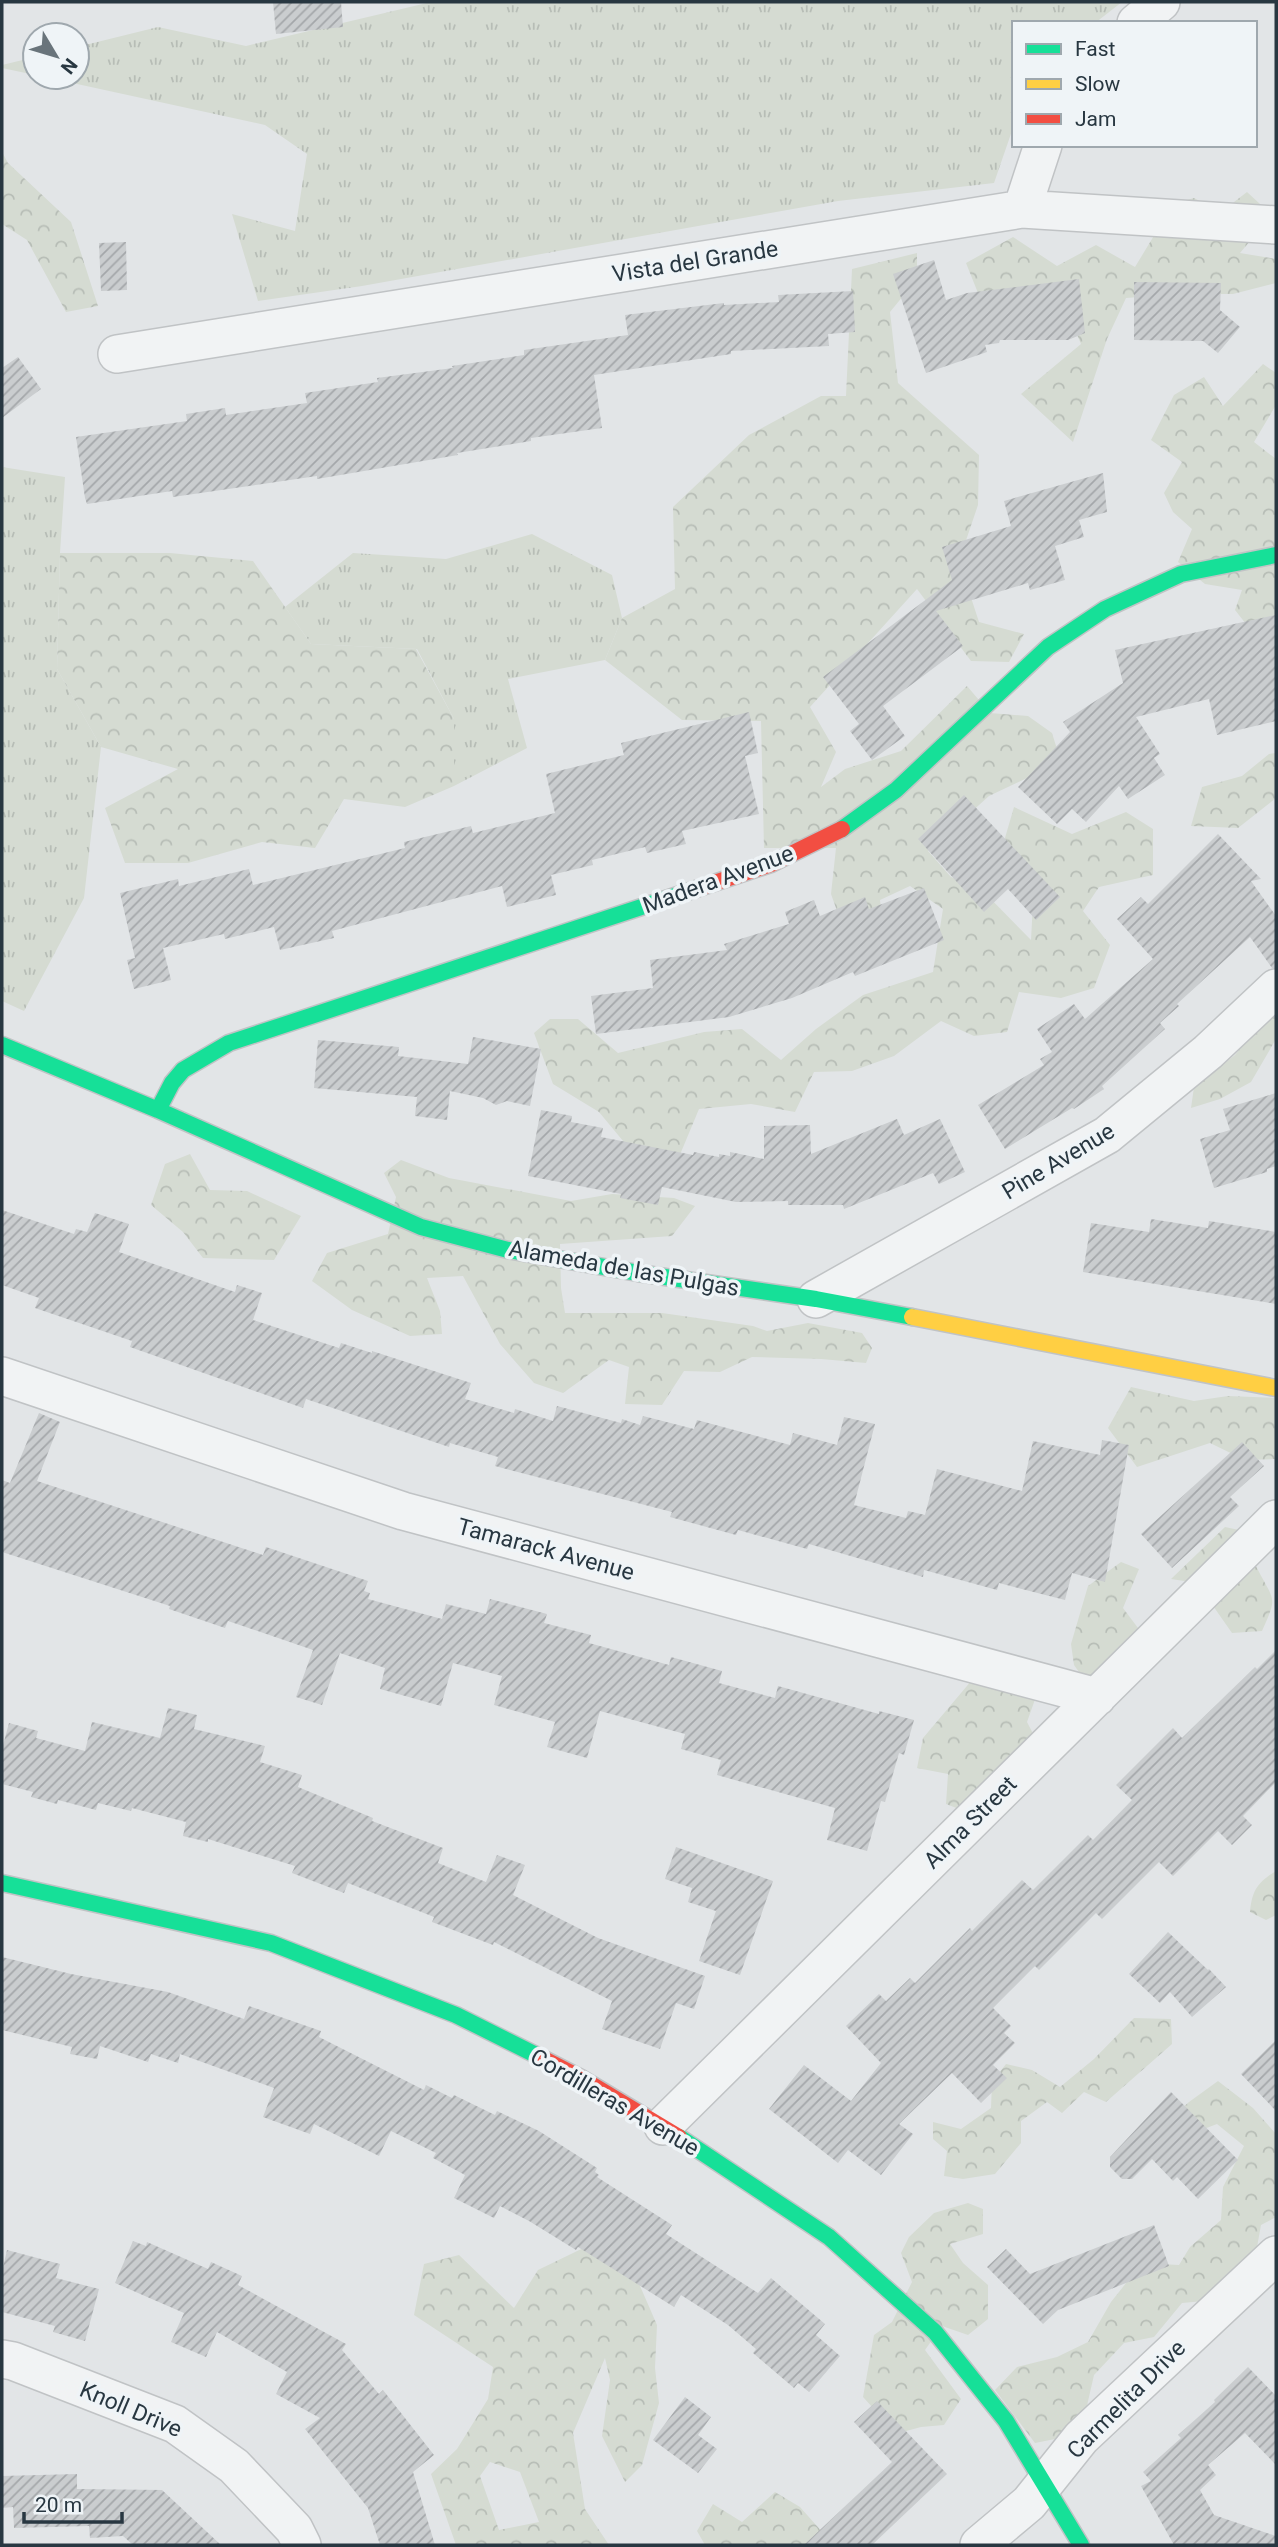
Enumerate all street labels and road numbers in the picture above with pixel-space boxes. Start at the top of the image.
street label: Vista del Grande [610,235,780,288]
street label: Madera Avenue [639,840,797,919]
street label: Pine Avenue [997,1117,1119,1205]
street label: Alameda de las Pulgas [507,1235,741,1302]
street label: Tamarack Avenue [454,1513,637,1586]
street label: Alma Street [918,1770,1022,1874]
street label: Cordilleras Avenue [526,2043,704,2162]
street label: Carmelita Drive [1062,2335,1191,2464]
street label: Knoll Drive [76,2376,186,2443]

